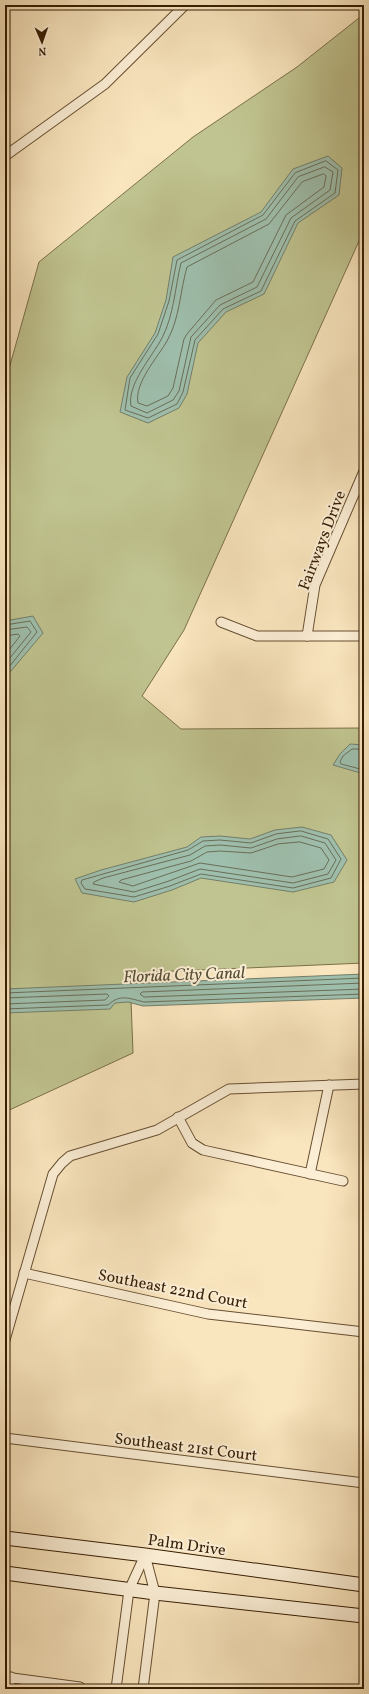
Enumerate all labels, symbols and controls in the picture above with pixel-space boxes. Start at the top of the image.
north arrow [22,22,62,62]
text: N [38,43,47,58]
street label: Fairways Drive [294,488,352,594]
water label: Florida City Canal [123,962,246,989]
street label: Southeast 22nd Court [96,1265,250,1315]
street label: Southeast 21st Court [113,1428,259,1468]
street label: Palm Drive [146,1530,227,1562]

